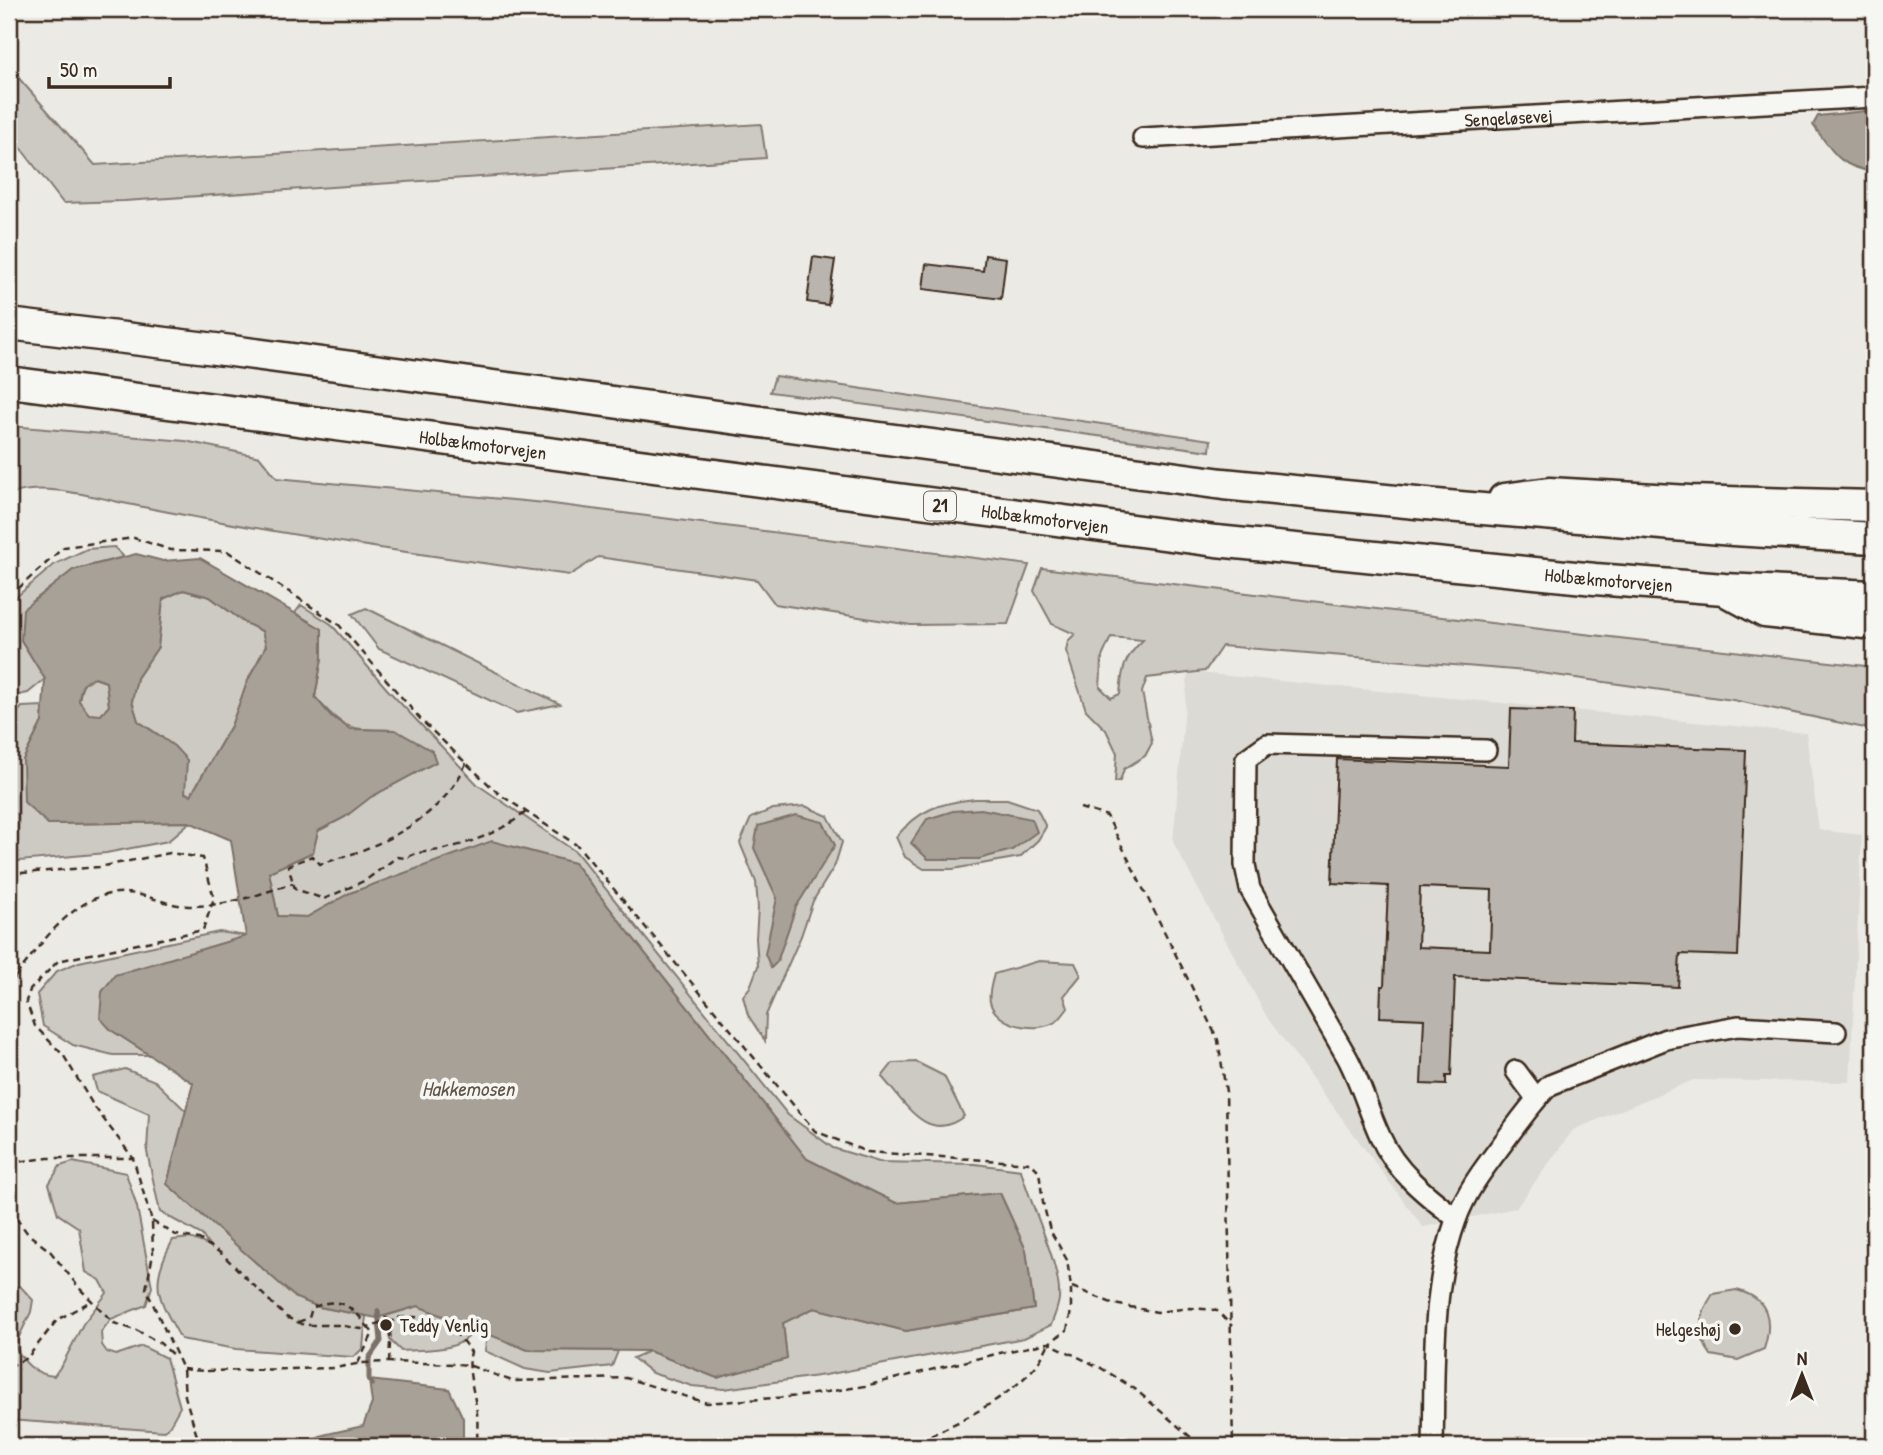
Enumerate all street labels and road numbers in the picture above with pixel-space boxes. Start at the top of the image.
street label: Sengeløsevej [1464,102,1553,133]
street label: Holbækmotorvejen [418,423,548,466]
road number: 21 [924,492,956,520]
street label: Holbækmotorvejen [980,497,1110,540]
street label: Holbækmotorvejen [1543,561,1674,598]

